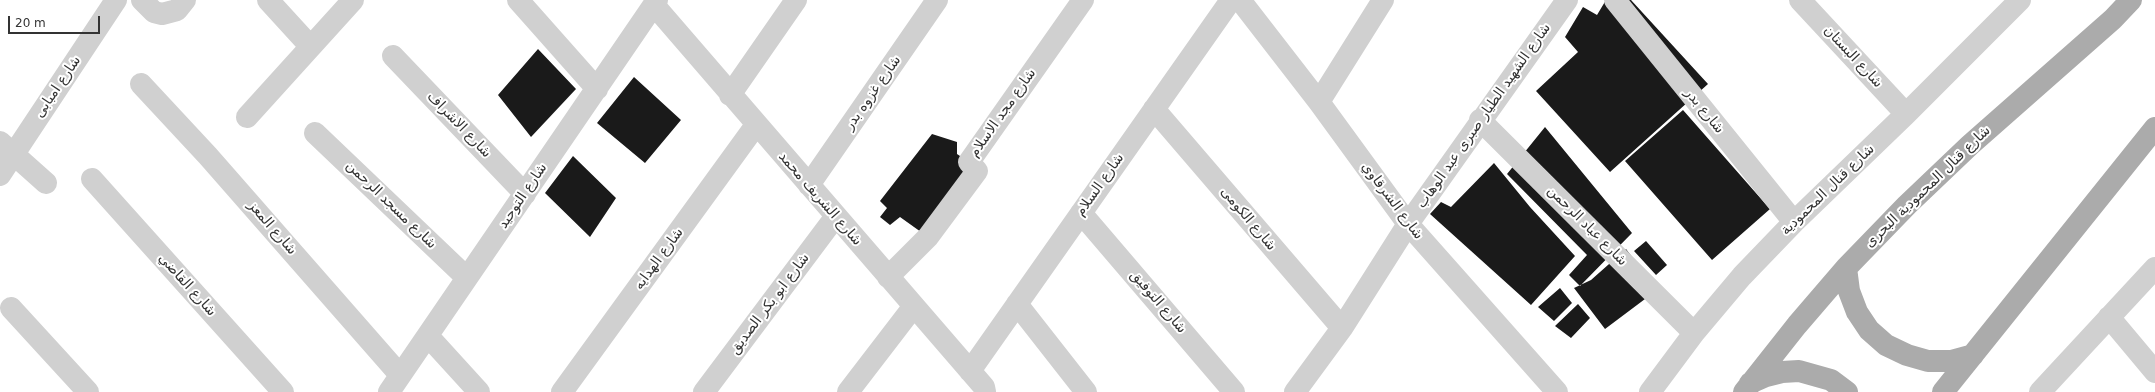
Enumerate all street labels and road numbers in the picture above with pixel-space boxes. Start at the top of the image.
street label: شارع الشهيد الطيار صبرى عبد الوهاب [1413,20,1555,212]
street label: شارع البستان [1820,22,1886,92]
street label: شارع غزوه بدر [841,52,905,134]
street label: شارع امبابى [31,53,85,121]
street label: شارع مجد الاسلام [966,65,1040,161]
street label: شارع بدر [1681,85,1727,137]
street label: شارع الاشراف [423,88,495,162]
street label: شارع قنال المحمودية البحرى [1862,123,1994,251]
street label: شارع قنال المحمودية [1778,141,1878,239]
street label: شارع الشريف محمد [775,149,865,249]
street label: شارع السلام [1072,150,1128,220]
street label: شارع مسجد الرحمن [342,157,440,253]
street label: شارع الشرقاوي [1357,159,1427,243]
street label: شارع التوحيد [495,160,551,232]
street label: شارع عباد الرحمن [1543,182,1631,270]
street label: شارع الكومى [1217,184,1279,254]
street label: شارع المعز [244,197,300,259]
street label: شارع الهدايه [631,225,687,293]
street label: شارع القاضي [154,250,220,320]
street label: شارع ابو بكر الصديق [727,250,813,358]
street label: شارع التوفيق [1126,267,1190,337]

